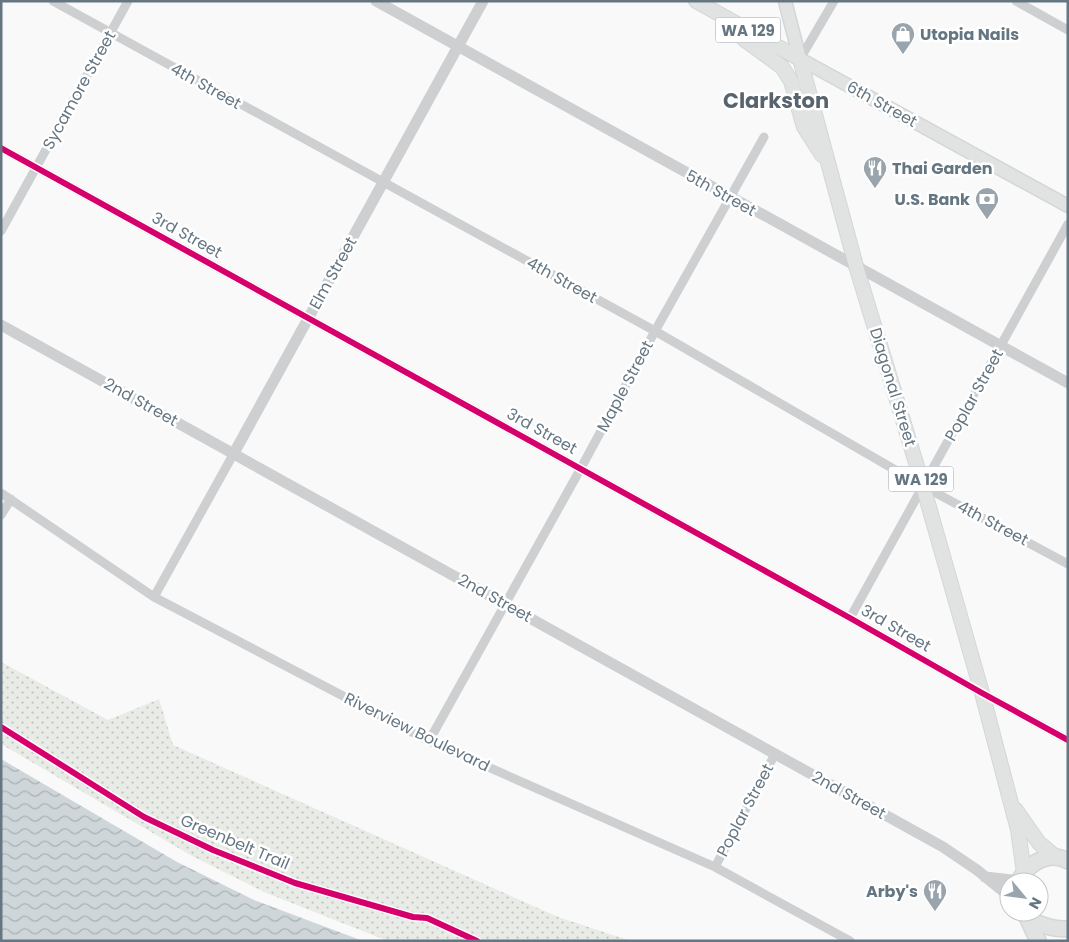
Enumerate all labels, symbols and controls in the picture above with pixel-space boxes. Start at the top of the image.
road number: WA 129 [716,18,780,42]
shop icon: Utopia Nails [890,21,916,55]
place label: Utopia Nails [920,23,1019,46]
street label: Sycamore Street [37,26,121,154]
street label: 4th Street [167,57,246,115]
street label: 6th Street [843,75,922,133]
district label: Clarkston [723,86,829,115]
restaurant icon: Thai Garden [862,155,888,189]
place label: Thai Garden [892,157,993,180]
street label: 5th Street [682,164,761,222]
bank icon: U.S. Bank [974,186,1000,220]
place label: U.S. Bank [894,188,970,211]
street label: 3rd Street [148,206,227,264]
street label: Elm Street [304,232,362,313]
street label: 4th Street [523,251,602,309]
street label: Diagonal Street [864,325,922,449]
street label: Maple Street [591,336,659,436]
street label: Poplar Street [939,345,1009,445]
street label: 2nd Street [100,372,182,432]
street label: 3rd Street [503,402,582,460]
road number: WA 129 [888,466,954,492]
street label: 4th Street [953,495,1033,551]
street label: 2nd Street [454,568,536,628]
street label: 3rd Street [857,599,935,657]
street label: Riverview Boulevard [340,687,494,777]
street label: Poplar Street [711,759,779,861]
street label: 2nd Street [808,765,890,825]
street label: Greenbelt Trail [177,809,293,875]
north arrow [999,872,1049,922]
restaurant icon: Arby's [922,878,948,912]
place label: Arby's [866,880,918,903]
text: N [1024,894,1047,913]

